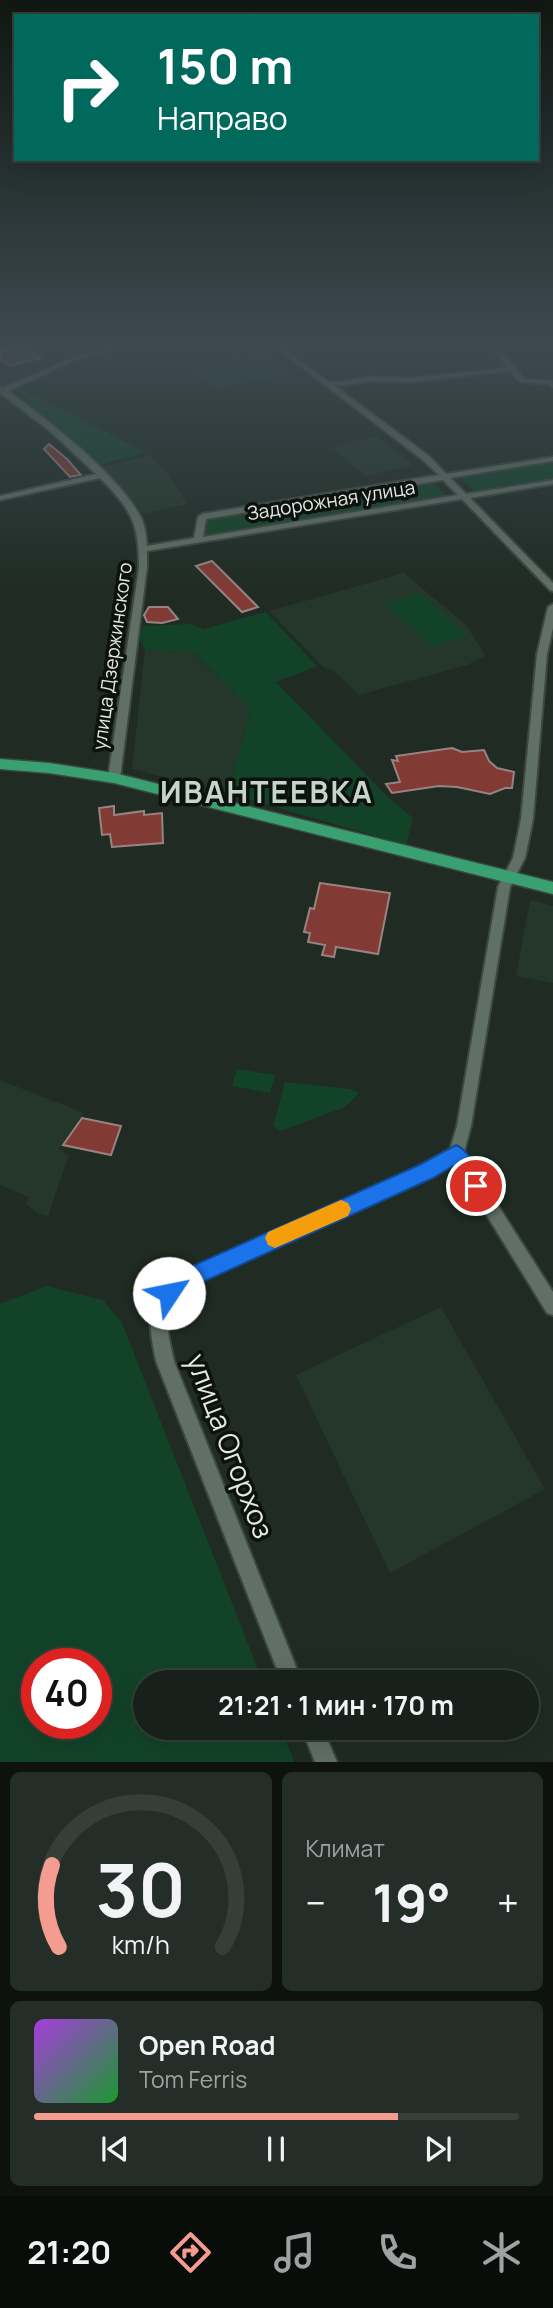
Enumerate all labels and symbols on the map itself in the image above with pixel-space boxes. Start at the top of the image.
street label: Задорожная улица [245,474,417,526]
street label: улица Дзержинского [86,560,138,752]
district label: ИВАНТЕЕВКА [160,771,374,812]
pin [446,1156,506,1216]
position arrow [132,1256,206,1330]
street label: улица Огорхоз [178,1348,284,1543]
speed limit sign: 40 [21,1648,112,1739]

